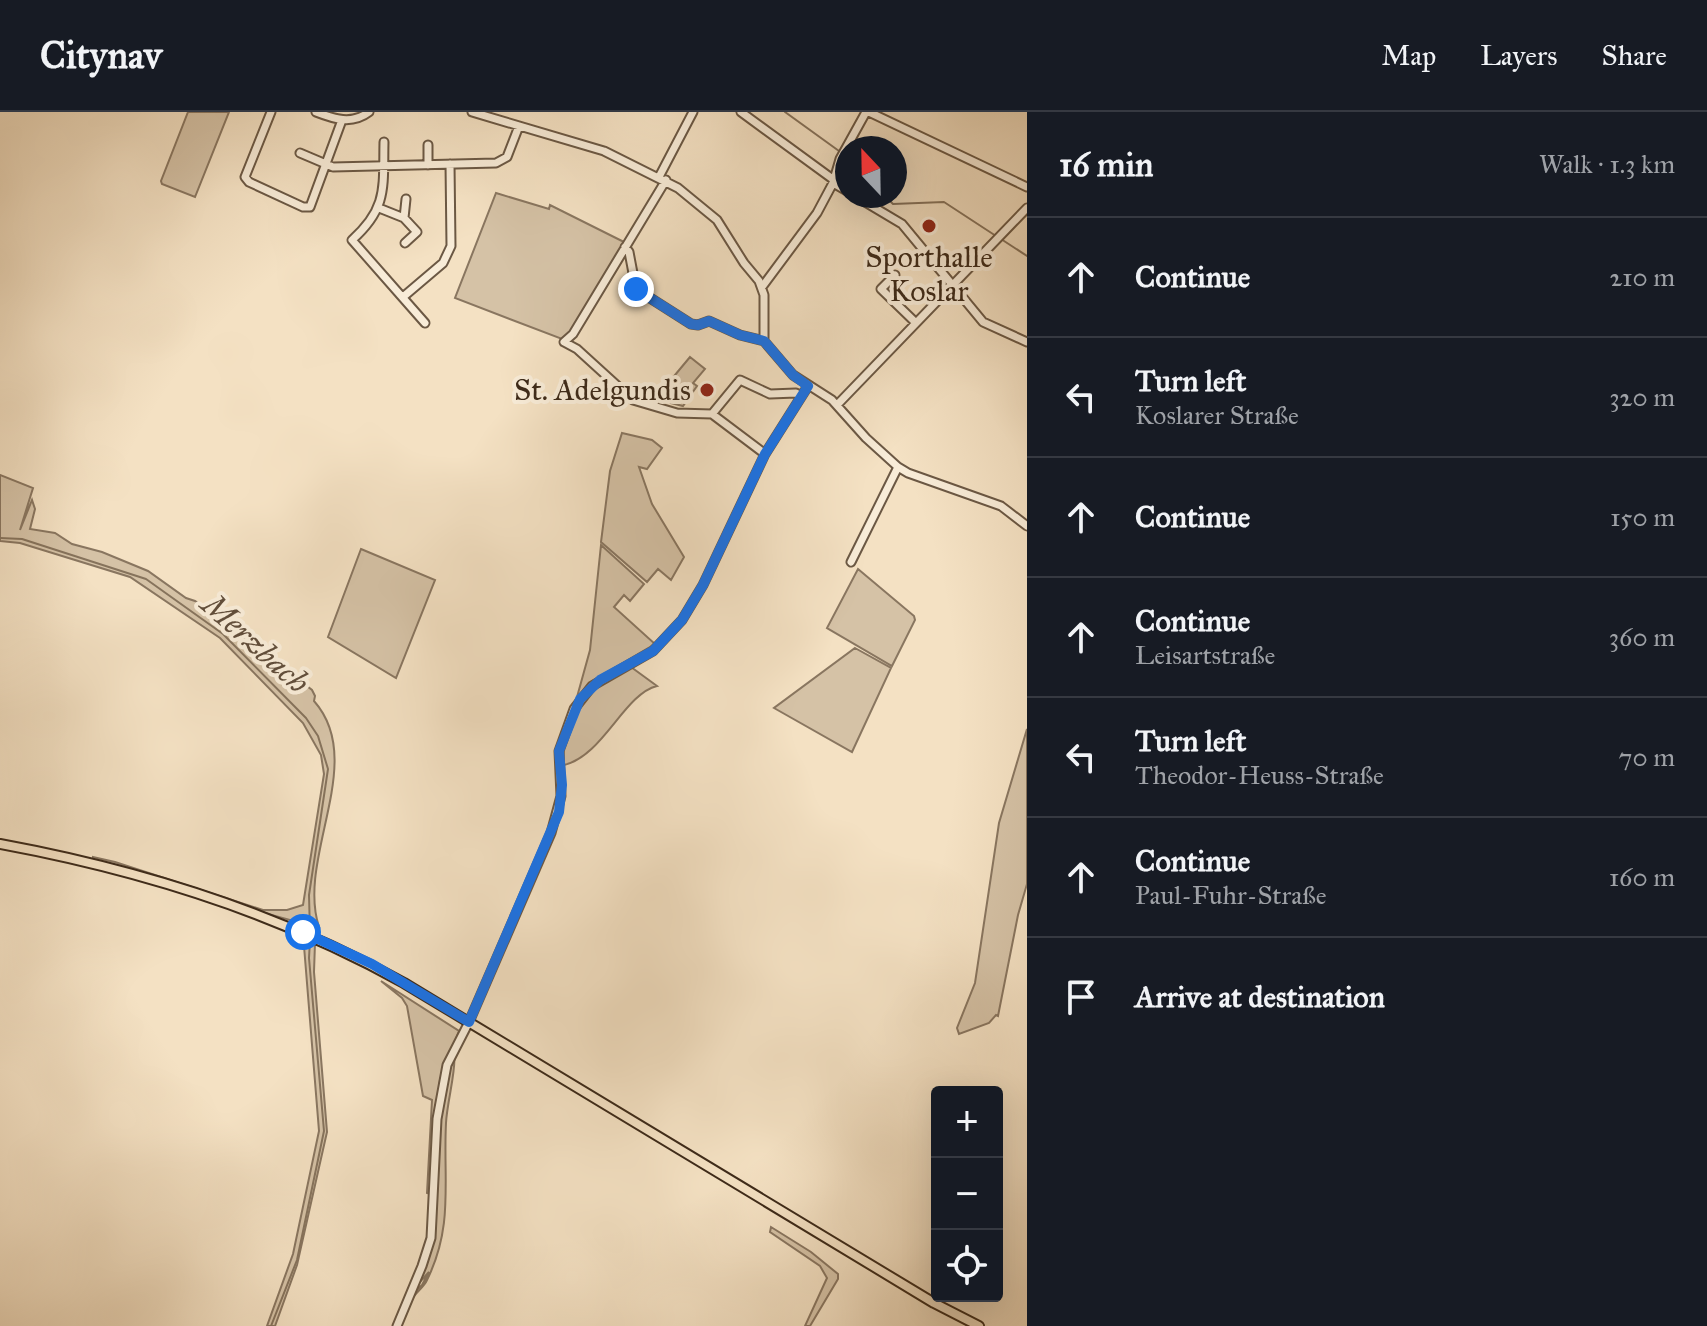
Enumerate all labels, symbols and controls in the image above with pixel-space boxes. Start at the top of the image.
text: Citynav [40,32,162,78]
text: Map [1381,38,1436,73]
text: Layers [1480,38,1558,73]
text: Share [1602,38,1667,73]
north arrow [835,136,907,208]
text: 16 min [1059,144,1153,185]
text: Walk · 1.3 km [1539,148,1675,180]
marker: Sporthalle Koslar [920,217,938,235]
place label: Sporthalle Koslar [865,239,993,309]
icon: ahead [1059,255,1103,299]
text: Continue [1135,259,1250,295]
text: 210 m [1609,261,1675,293]
route end [618,271,654,307]
text: Turn left [1135,363,1246,399]
place label: St. Adelgundis [514,372,691,408]
icon: left [1059,375,1103,419]
marker: St. Adelgundis [698,381,716,399]
text: 320 m [1609,381,1675,413]
text: Koslarer Straße [1135,399,1299,431]
icon: ahead [1059,495,1103,539]
text: Continue [1135,499,1250,535]
text: 150 m [1610,501,1675,533]
water label: Merzbach [192,583,317,702]
text: Continue [1135,603,1250,639]
icon: ahead [1059,615,1103,659]
text: 360 m [1609,621,1675,653]
text: Leisartstraße [1135,639,1275,671]
text: Turn left [1135,723,1246,759]
icon: left [1059,735,1103,779]
text: 70 m [1619,741,1675,773]
text: Theodor-Heuss-Straße [1135,759,1384,791]
text: Continue [1135,843,1250,879]
icon: ahead [1059,855,1103,899]
text: 160 m [1609,861,1675,893]
text: Paul-Fuhr-Straße [1135,879,1327,911]
route start [285,914,321,950]
icon: arrive [1059,975,1103,1019]
text: Arrive at destination [1135,979,1385,1015]
map controls [931,1086,1003,1302]
button: + [931,1086,1003,1158]
button: − [931,1158,1003,1230]
button: locate [931,1230,1003,1302]

